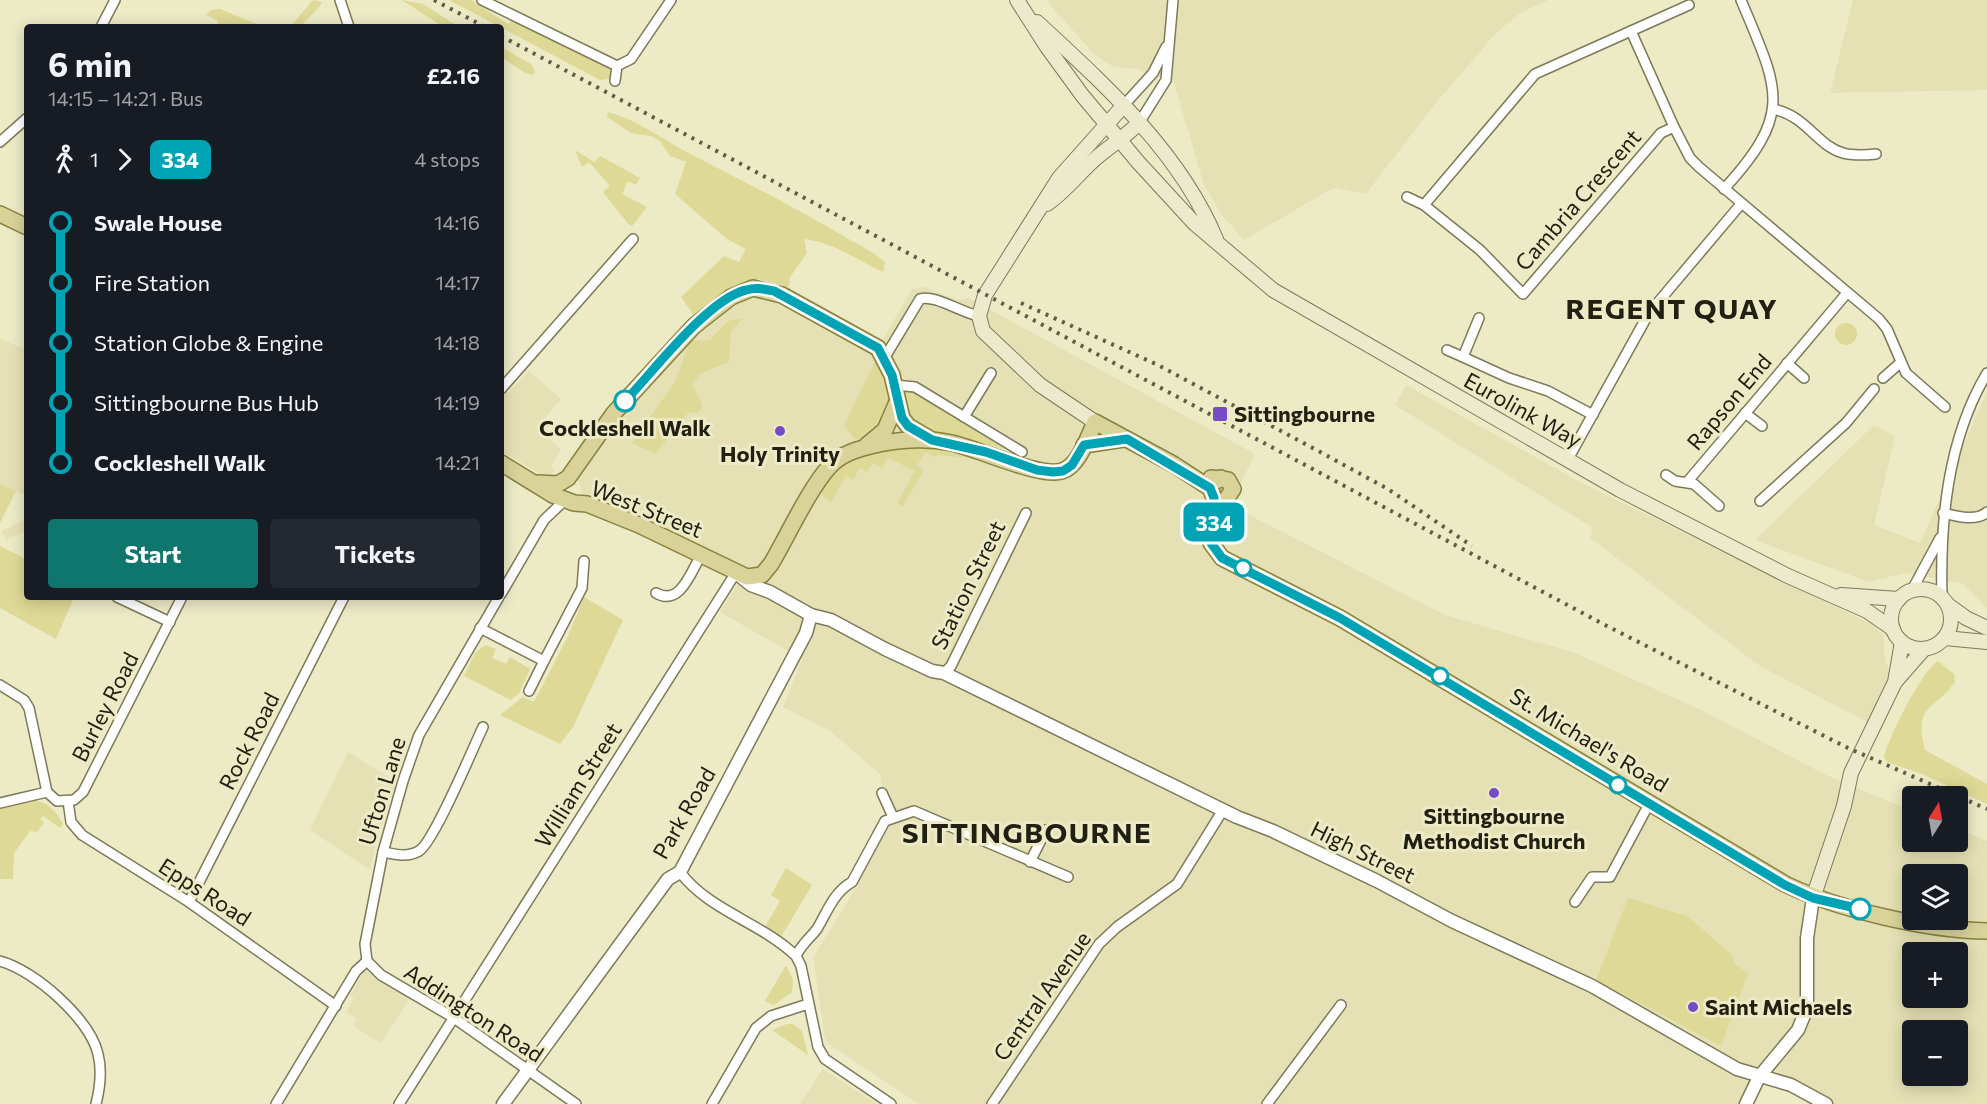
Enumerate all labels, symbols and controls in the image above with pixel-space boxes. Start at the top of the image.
text: 6 min [48,43,132,84]
text: £2.16 [426,62,480,89]
text: 14:15 – 14:21 · Bus [48,86,203,110]
street label: Cambria Crescent [1509,124,1646,276]
icon: walk [48,143,81,176]
icon: forward [108,143,141,176]
text: 1 [90,147,99,171]
text: 334 [162,147,199,172]
text: 4 stops [414,147,480,171]
text: Swale House [94,209,222,236]
text: 14:16 [434,210,480,234]
text: Fire Station [94,269,210,296]
text: 14:17 [436,270,480,294]
district label: REGENT QUAY [1566,291,1778,325]
text: Station Globe & Engine [94,329,323,356]
text: 14:18 [434,330,480,354]
street label: Rapson End [1681,348,1777,455]
street label: Eurolink Way [1459,366,1587,453]
text: Sittingbourne Bus Hub [94,389,319,416]
text: 14:19 [434,390,480,414]
marker: Cockleshell Walk [614,390,636,412]
place label: Sittingbourne [1234,400,1375,427]
marker: Sittingbourne [1211,405,1229,423]
place label: Cockleshell Walk [539,414,711,441]
marker: Holy Trinity [773,424,787,438]
place label: Holy Trinity [720,440,840,467]
text: Cockleshell Walk [94,449,266,476]
text: 14:21 [435,450,480,474]
street label: West Street [587,474,707,543]
line badge: 334 [1180,502,1248,542]
text: 334 [1195,510,1233,535]
street label: Station Street [925,516,1010,654]
button: Start [48,519,258,588]
button: Tickets [270,519,480,588]
unlabelled marker [1234,559,1252,577]
street label: Burley Road [65,648,144,766]
unlabelled marker [1431,667,1449,685]
street label: St. Michael's Road [1505,682,1673,798]
street label: Rock Road [213,688,285,794]
street label: William Street [528,717,627,852]
street label: Ufton Lane [352,733,411,848]
street label: Park Road [646,762,721,864]
unlabelled marker [1609,776,1627,794]
marker: Sittingbourne Methodist Church [1487,786,1501,800]
north arrow [1902,786,1968,852]
map controls [1902,786,1968,1086]
place label: Sittingbourne Methodist Church [1403,802,1585,854]
district label: SITTINGBOURNE [902,815,1152,849]
street label: High Street [1306,815,1420,888]
street label: Epps Road [154,852,256,931]
button: layers [1902,864,1968,930]
unlabelled marker [1849,898,1871,920]
street label: Central Avenue [987,926,1096,1066]
button: + [1902,942,1968,1008]
street label: Addington Road [400,958,549,1068]
place label: Saint Michaels [1705,993,1852,1020]
marker: Saint Michaels [1686,1000,1700,1014]
button: − [1902,1020,1968,1086]

